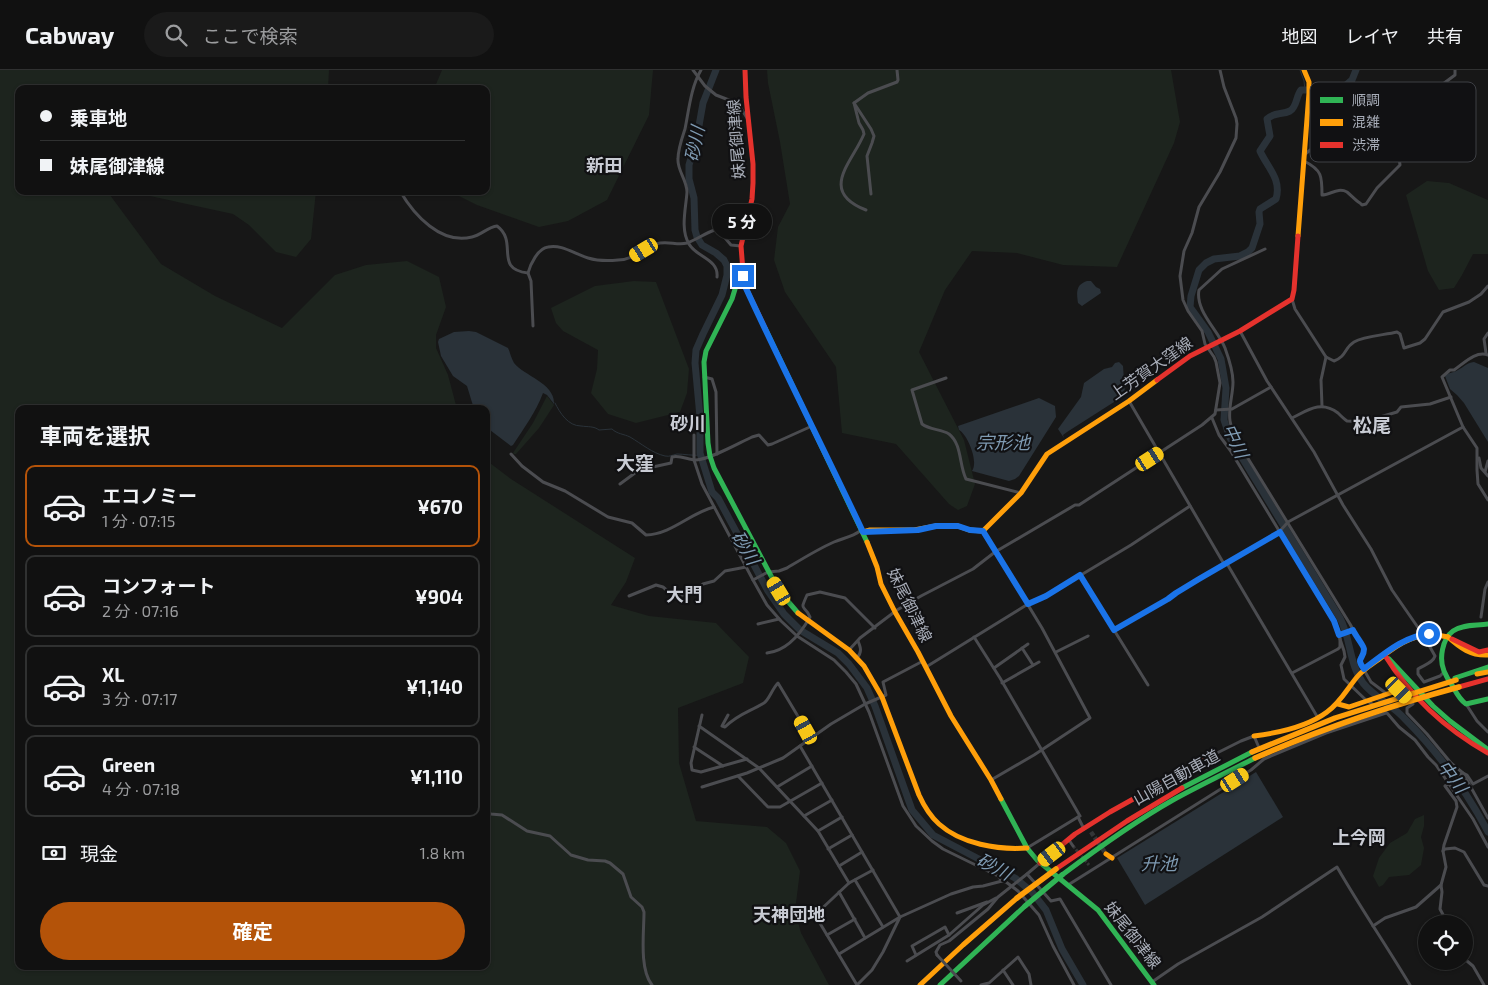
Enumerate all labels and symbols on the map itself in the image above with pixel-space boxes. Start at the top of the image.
legend [1310,82,1476,162]
text: 順調 [1352,91,1380,108]
street label: 妹尾御津線 [723,98,748,180]
text: 混雑 [1352,113,1380,130]
water label: 砂川 [680,122,709,164]
text: 渋滞 [1352,136,1380,153]
district label: 新田 [586,154,622,176]
callout: 5 分 [713,204,773,238]
car [627,236,660,264]
route end [732,265,754,287]
street label: 上芳賀大窪線 [1106,332,1195,403]
district label: 砂川 [670,412,706,434]
district label: 松尾 [1353,413,1391,436]
water label: 中川 [1218,420,1254,463]
water label: 宗形池 [976,431,1032,453]
car [1133,445,1166,473]
district label: 大窪 [616,451,654,474]
water label: 砂川 [727,526,766,570]
street label: 妹尾御津線 [884,565,937,645]
car [764,574,793,608]
district label: 大門 [666,583,702,605]
route start [1418,623,1440,645]
car [1383,674,1414,706]
car [792,713,819,747]
street label: 山陽自動車道 [1129,745,1222,808]
water label: 中川 [1433,755,1474,799]
car [1218,766,1251,794]
district label: 上今岡 [1332,826,1386,848]
car [1035,839,1068,869]
water label: 砂川 [973,848,1017,885]
water label: 升池 [1141,852,1179,874]
street label: 妹尾御津線 [1101,897,1166,972]
district label: 天神団地 [753,903,825,925]

